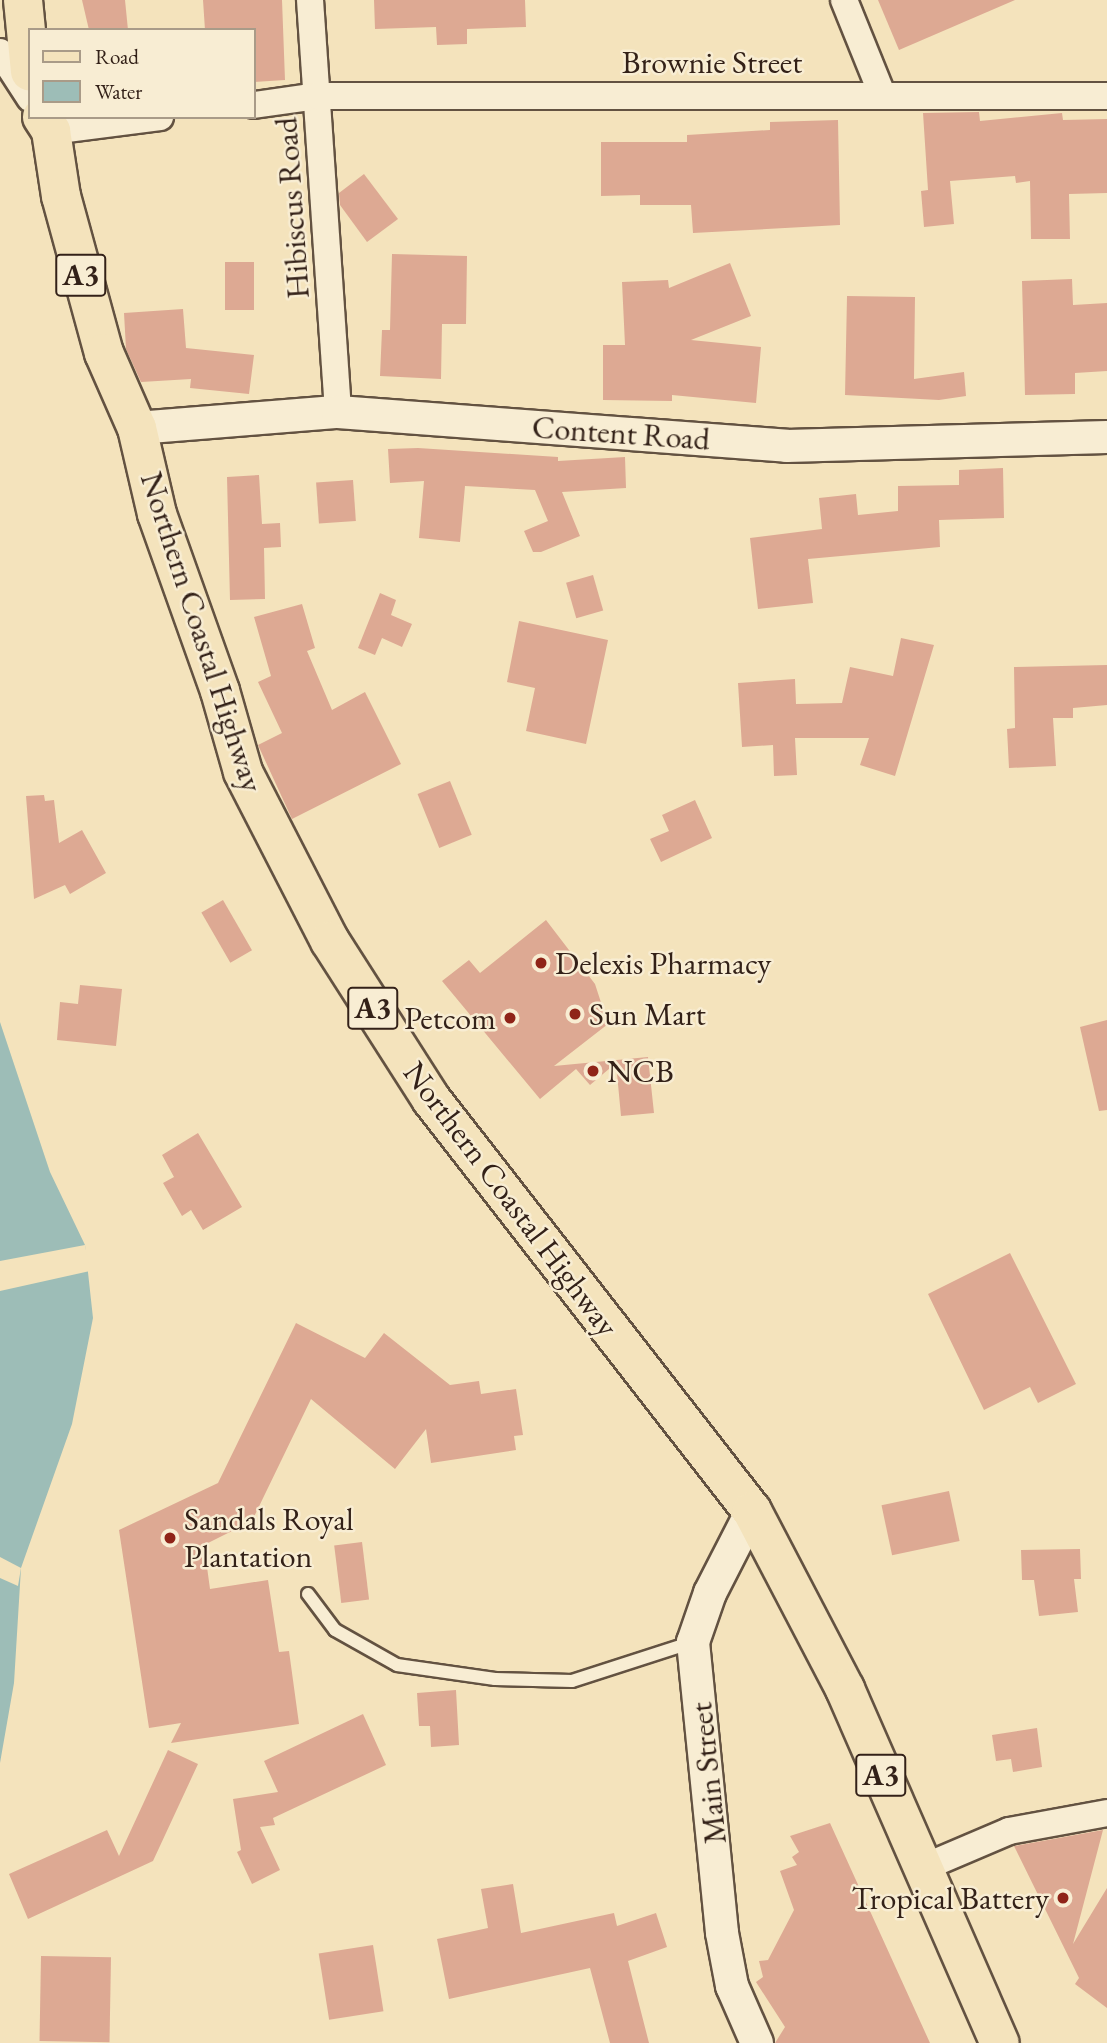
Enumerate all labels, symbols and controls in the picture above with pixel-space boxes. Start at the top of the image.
legend [28,28,256,119]
text: Road [95,43,139,70]
street label: Brownie Street [622,43,802,81]
text: Water [95,78,142,105]
street label: Hibiscus Road [266,116,318,300]
road number: A3 [55,248,107,302]
street label: Content Road [531,408,711,458]
street label: Northern Coastal Highway [132,467,272,797]
place label: Delexis Pharmacy [555,944,771,982]
marker: Delexis Pharmacy [533,955,549,971]
road number: A3 [347,982,399,1034]
place label: Sun Mart [589,995,706,1033]
place label: Petcom [404,999,496,1037]
marker: Sun Mart [567,1006,583,1022]
marker: Petcom [502,1010,518,1026]
place label: NCB [607,1052,674,1090]
street label: Northern Coastal Highway [395,1054,627,1344]
marker: NCB [585,1063,601,1079]
place label: Sandals Royal Plantation [184,1501,354,1576]
marker: Sandals Royal Plantation [162,1530,178,1546]
street label: Main Street [681,1700,735,1846]
road number: A3 [855,1749,907,1802]
place label: Tropical Battery [852,1879,1049,1917]
marker: Tropical Battery [1055,1890,1071,1906]

